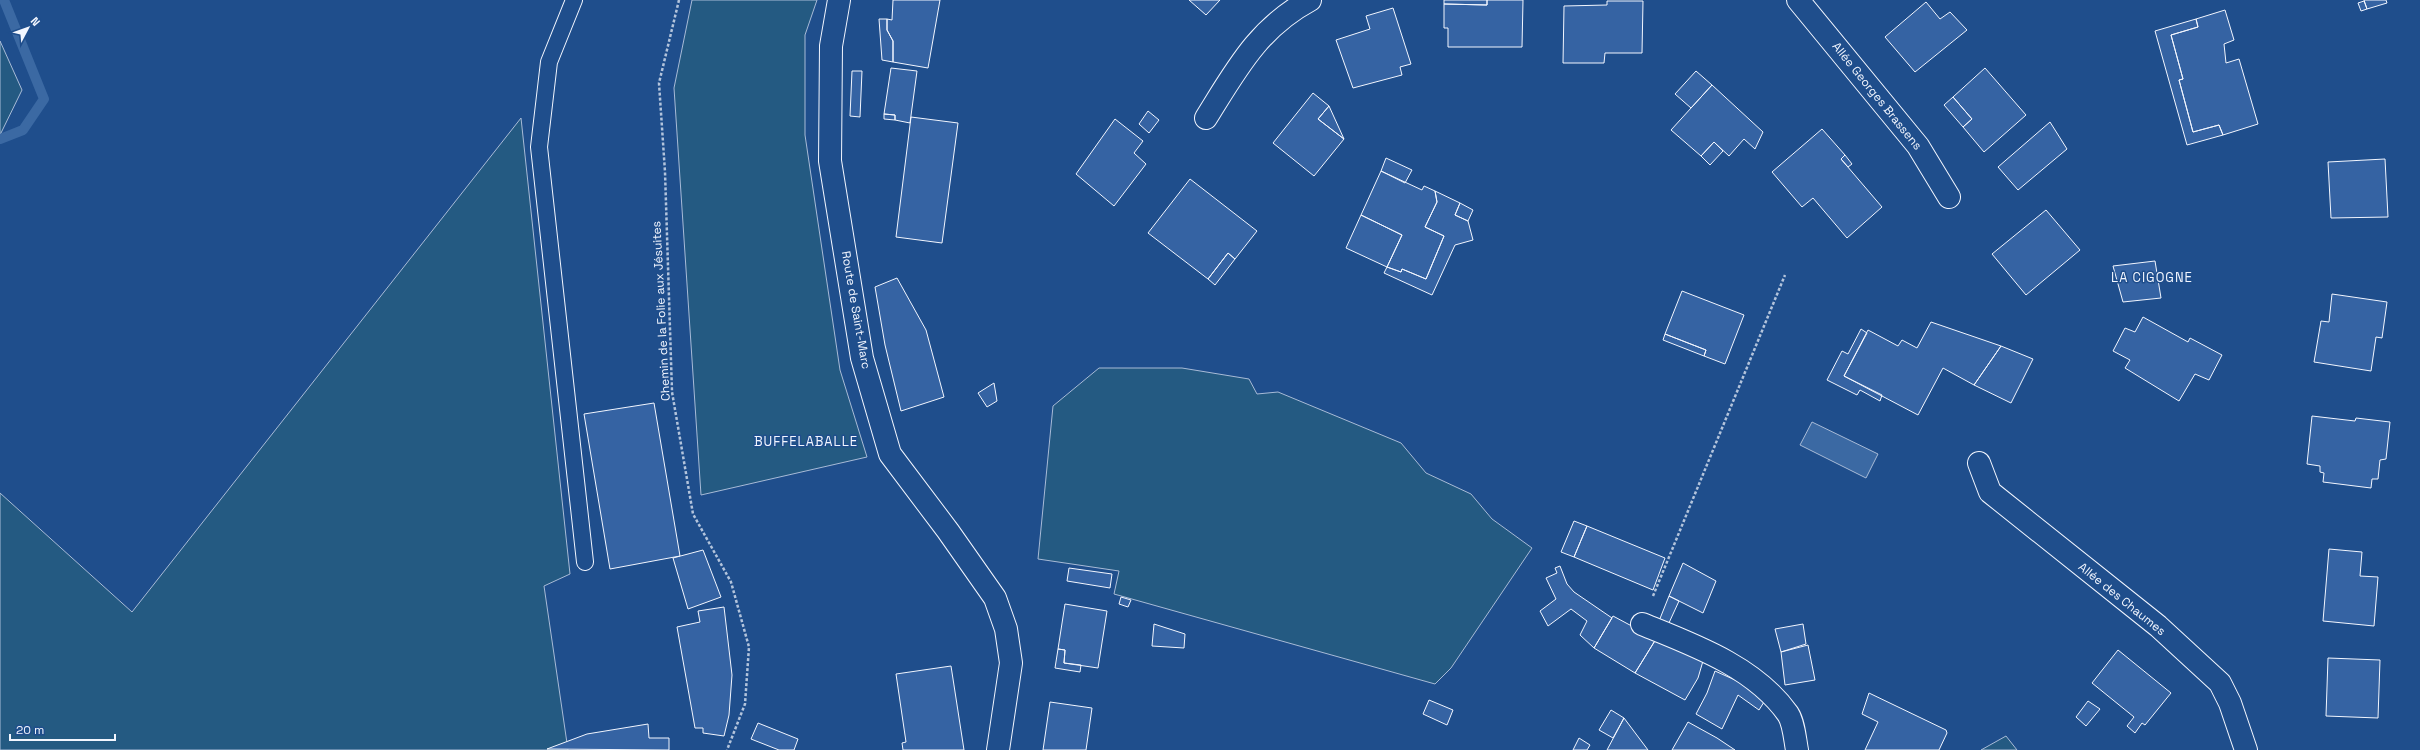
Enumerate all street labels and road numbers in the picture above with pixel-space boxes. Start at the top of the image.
street label: Allée Georges Brassens [1829,39,1925,153]
street label: Chemin de la Folie aux Jésuites [648,221,674,401]
street label: Route de Saint-Marc [838,250,874,370]
street label: Allée des Chaumes [2075,559,2169,639]

